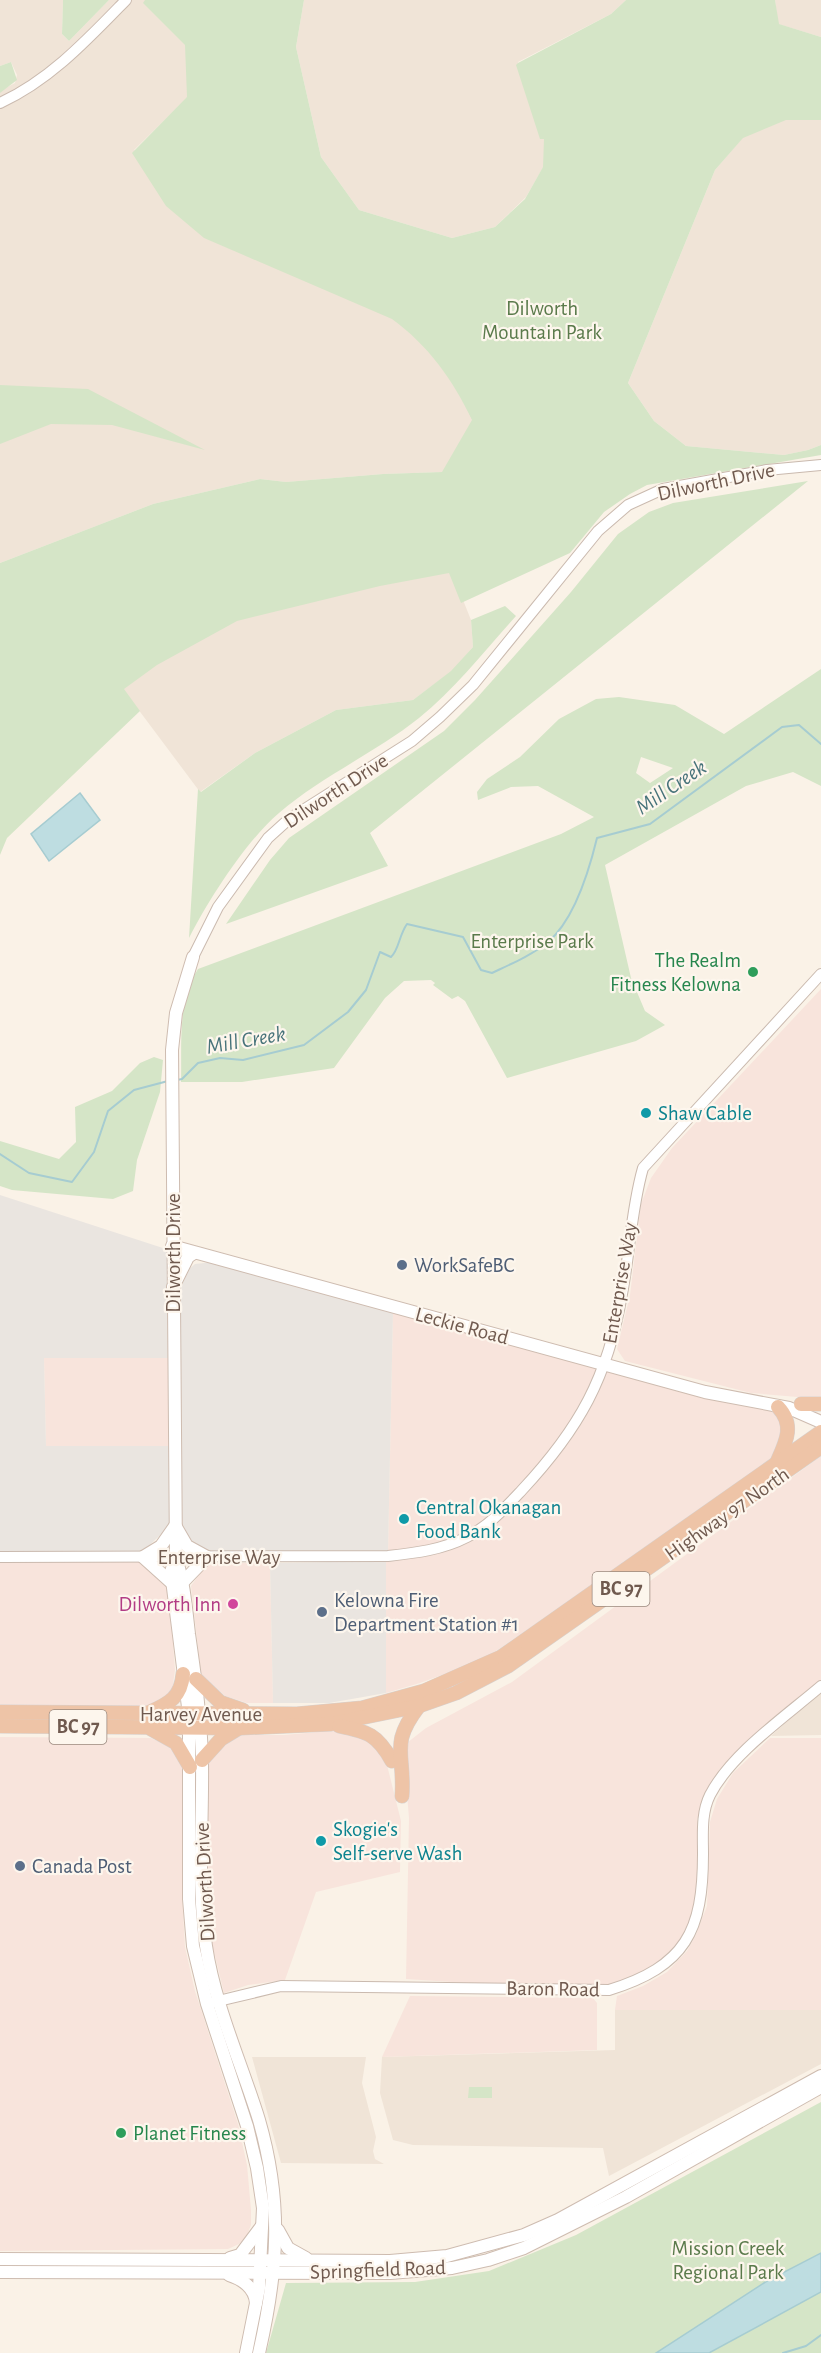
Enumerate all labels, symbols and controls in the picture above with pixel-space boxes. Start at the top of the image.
park label: Dilworth Mountain Park [482,298,602,343]
street label: Dilworth Drive [655,459,777,505]
street label: Dilworth Drive [280,750,392,832]
water label: Mill Creek [632,756,710,818]
park label: Enterprise Park [470,931,594,952]
place label: The Realm Fitness Kelowna [610,950,741,995]
marker: The Realm Fitness Kelowna [746,965,760,979]
water label: Mill Creek [205,1022,287,1058]
place label: Shaw Cable [658,1103,752,1124]
marker: Shaw Cable [639,1106,653,1120]
street label: Dilworth Drive [163,1193,184,1313]
street label: Enterprise Way [599,1221,641,1345]
place label: WorkSafeBC [414,1255,515,1276]
marker: WorkSafeBC [395,1258,409,1272]
street label: Leckie Road [413,1303,511,1349]
street label: Highway 97 North [661,1463,793,1565]
place label: Central Okanagan Food Bank [416,1497,561,1542]
marker: Central Okanagan Food Bank [397,1512,411,1526]
street label: Enterprise Way [158,1547,280,1568]
road number: BC 97 [592,1572,650,1606]
place label: Kelowna Fire Department Station #1 [334,1590,519,1635]
place label: Dilworth Inn [118,1594,221,1615]
marker: Dilworth Inn [226,1597,240,1611]
marker: Kelowna Fire Department Station #1 [315,1605,329,1619]
street label: Harvey Avenue [140,1704,262,1725]
road number: BC 97 [50,1710,106,1744]
place label: Skogie's Self-serve Wash [333,1819,462,1864]
street label: Dilworth Drive [191,1822,219,1942]
marker: Skogie's Self-serve Wash [314,1834,328,1848]
place label: Canada Post [32,1856,132,1877]
marker: Canada Post [13,1859,27,1873]
street label: Baron Road [506,1978,600,2000]
place label: Planet Fitness [133,2123,246,2144]
marker: Planet Fitness [114,2126,128,2140]
park label: Mission Creek Regional Park [672,2238,785,2283]
street label: Springfield Road [310,2257,446,2283]

